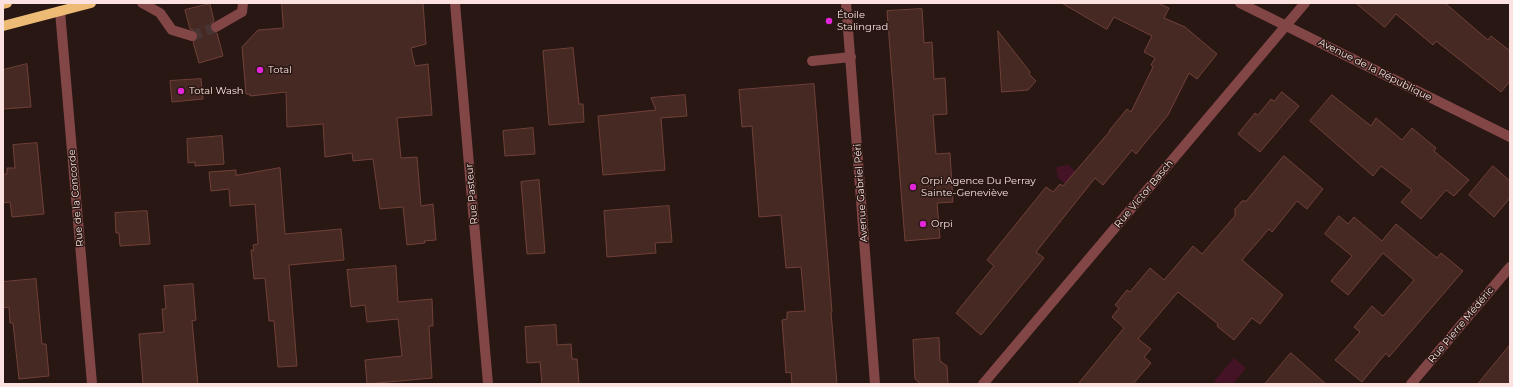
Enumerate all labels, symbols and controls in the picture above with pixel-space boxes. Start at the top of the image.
place label: Étoile Stalingrad [837,9,888,32]
marker: Étoile Stalingrad [824,16,834,26]
street label: Avenue de la République [1316,36,1434,104]
place label: Total [268,64,292,76]
marker: Total [255,65,265,75]
place label: Total Wash [189,85,244,97]
marker: Total Wash [176,86,186,96]
street label: Avenue Gabriel Péri [852,143,870,243]
street label: Rue de la Concorde [66,149,86,247]
street label: Rue Victor Basch [1112,158,1176,230]
street label: Rue Pasteur [463,163,481,225]
place label: Orpi Agence Du Perray Sainte-Geneviève [921,175,1036,198]
marker: Orpi Agence Du Perray Sainte-Geneviève [908,182,918,192]
place label: Orpi [931,218,953,230]
marker: Orpi [918,219,928,229]
street label: Rue Pierre Médéric [1426,285,1496,365]

